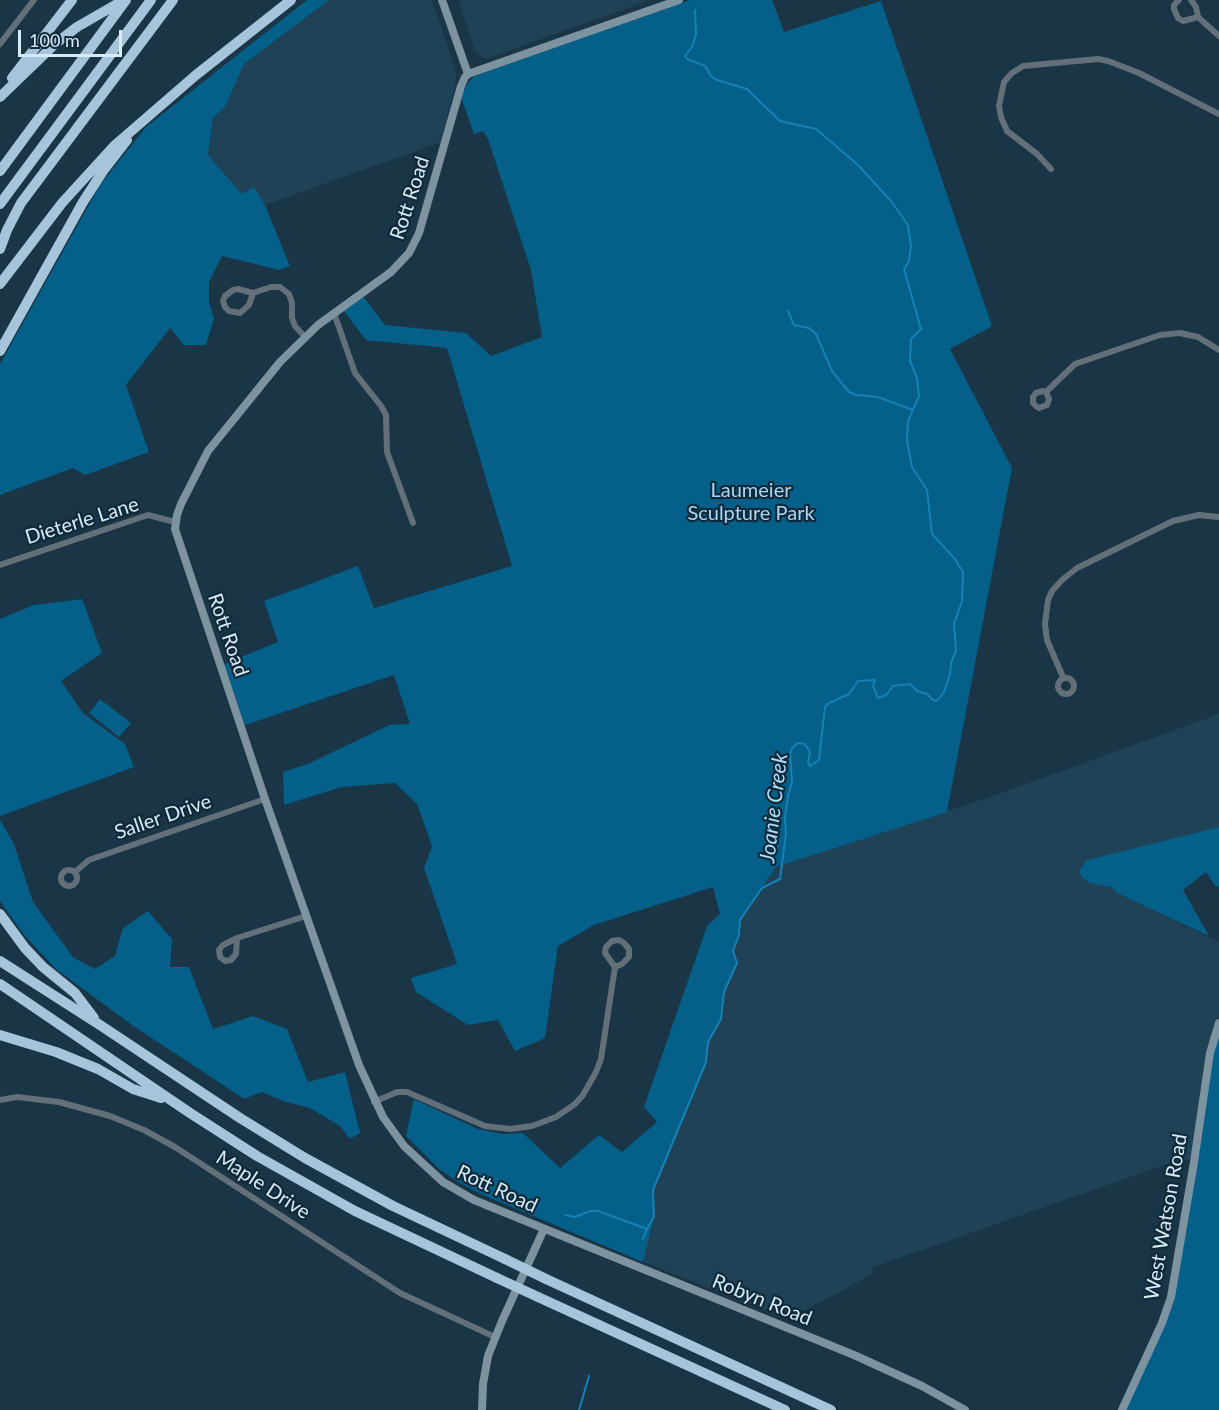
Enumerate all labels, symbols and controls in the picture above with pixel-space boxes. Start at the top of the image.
scale bar [21,18,124,56]
text: 100 m [29,29,80,51]
street label: Rott Road [385,153,435,243]
park label: Laumeier Sculpture Park [687,479,815,526]
street label: Dieterle Lane [22,492,142,550]
street label: Rott Road [203,590,253,680]
water label: Joanie Creek [755,752,793,864]
street label: Saller Drive [111,789,215,845]
street label: West Watson Road [1140,1132,1192,1302]
street label: Maple Drive [211,1146,315,1224]
street label: Rott Road [453,1160,541,1218]
street label: Robyn Road [709,1269,815,1331]

